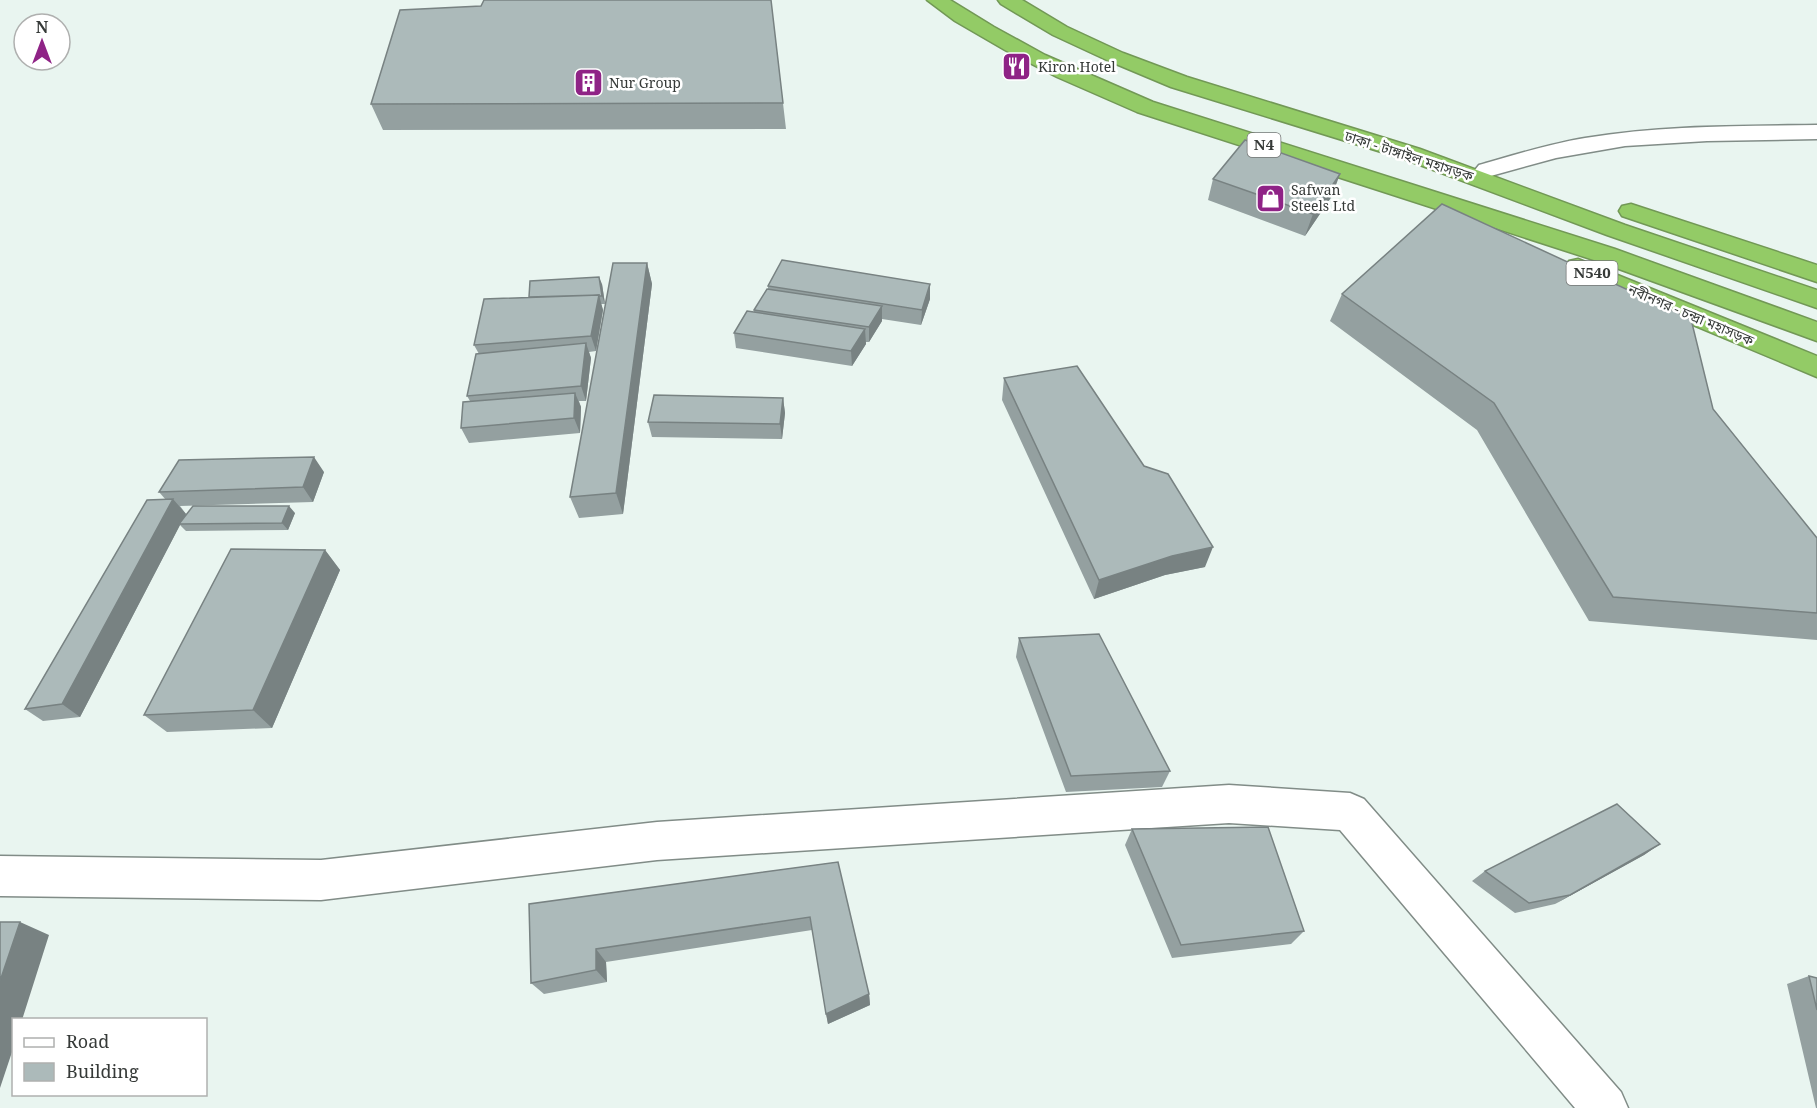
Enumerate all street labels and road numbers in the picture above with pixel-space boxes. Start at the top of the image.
street label: ঢাকা - টাঙ্গাইল মহাসড়ক [1342,125,1476,185]
road number: N4 [1248,133,1280,157]
road number: N540 [1566,261,1618,285]
street label: নবীনগর - চন্দ্রা মহাসড়ক [1625,279,1758,350]

